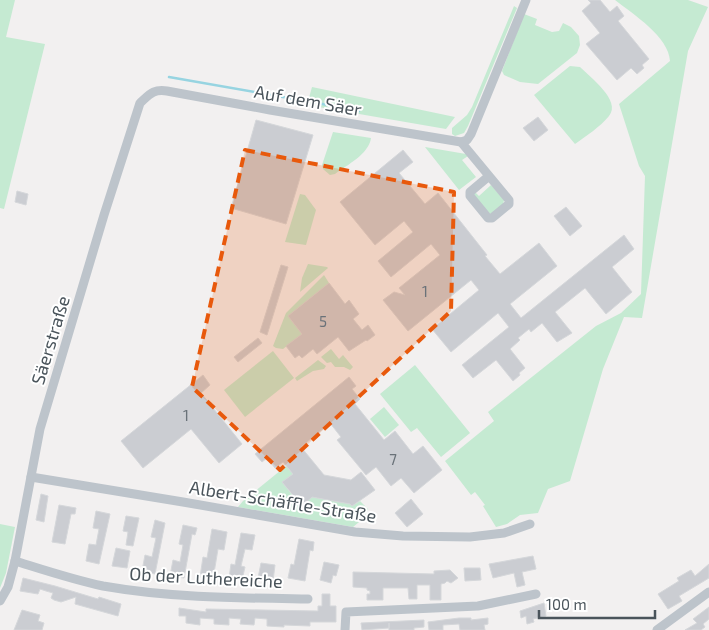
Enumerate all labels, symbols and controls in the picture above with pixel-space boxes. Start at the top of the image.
street label: Auf dem Säer [253,80,363,120]
house number: 1 [422,282,428,300]
street label: Säerstraße [26,293,74,387]
house number: 5 [319,312,327,330]
house number: 1 [183,406,189,424]
house number: 7 [389,450,397,468]
street label: Albert-Schäffle-Straße [188,475,378,527]
street label: Ob der Luthereiche [129,562,283,592]
scale bar [539,588,655,620]
text: 100 m [546,595,587,613]

